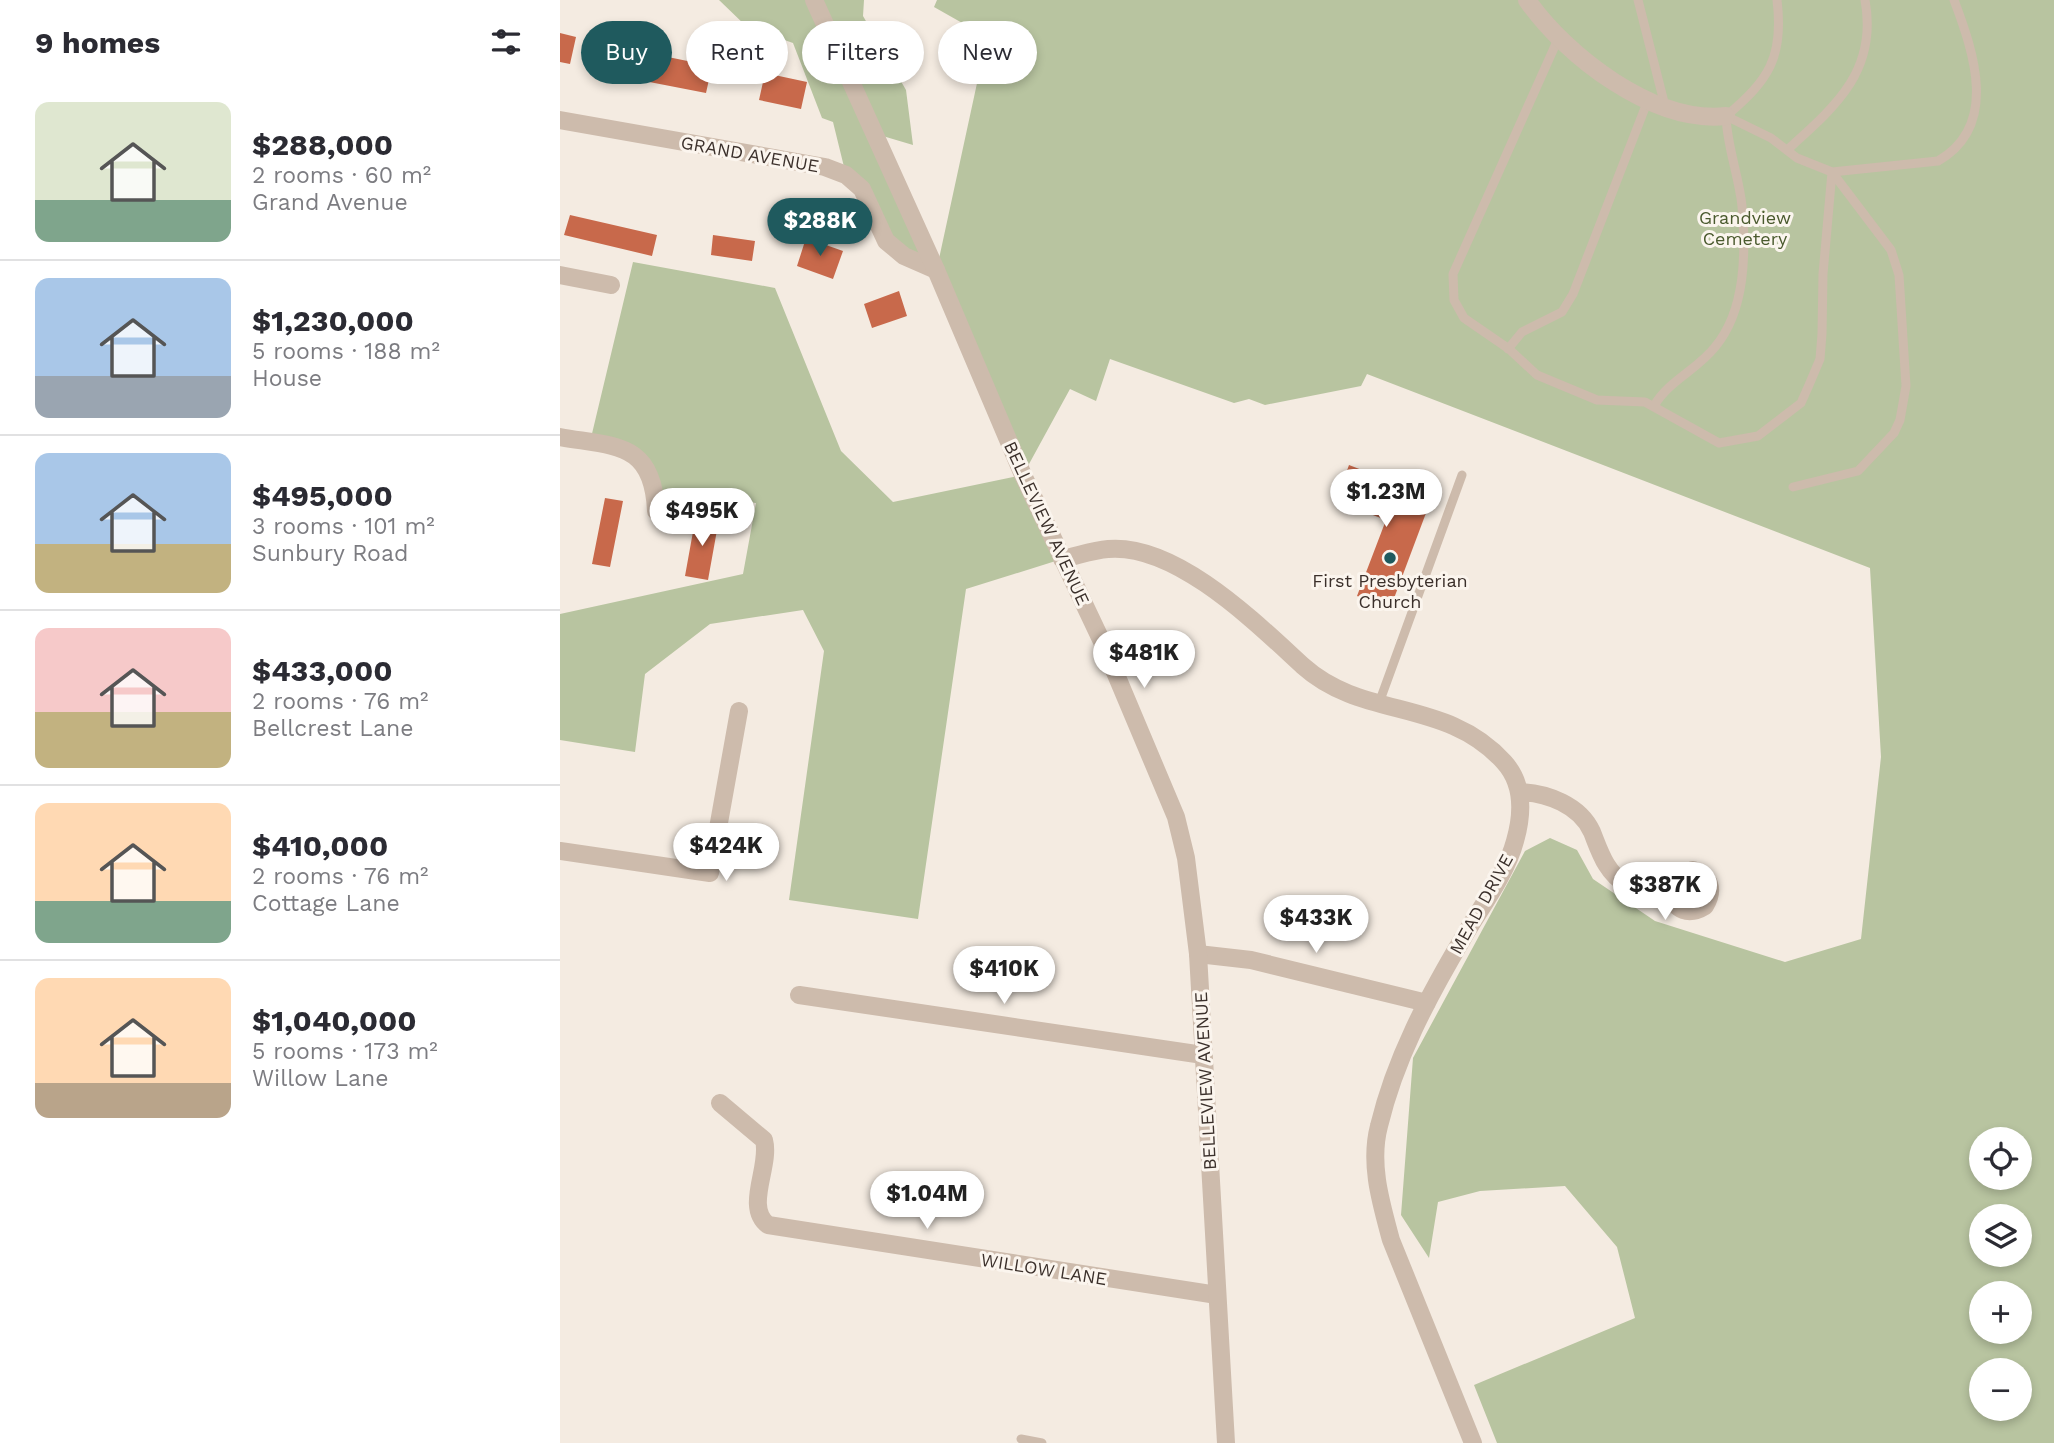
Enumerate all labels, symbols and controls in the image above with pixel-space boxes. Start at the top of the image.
chip: Buy [581,21,672,84]
chip: Rent [686,21,788,84]
chip: Filters [802,21,924,84]
chip: New [938,21,1037,84]
icon: filters [487,23,525,61]
text: 9 homes [35,25,160,60]
text: $288,000 [252,127,393,162]
icon: home [91,130,175,214]
street label: GRAND AVENUE [679,132,821,176]
text: 2 rooms · 60 m² [252,162,431,189]
text: Grand Avenue [252,189,408,216]
pin: $288K [771,198,869,258]
text: $288K [783,207,857,234]
park label: Grandview Cemetery [1699,207,1791,249]
text: $1,230,000 [252,303,414,338]
icon: home [91,306,175,390]
text: 5 rooms · 188 m² [252,338,440,365]
text: House [252,365,322,392]
street label: BELLEVIEW AVENUE [1000,438,1094,608]
pin: $1.23M [1329,470,1443,529]
text: $495,000 [252,478,393,513]
text: $1.23M [1346,478,1426,505]
icon: home [91,481,175,565]
pin: $495K [653,489,751,548]
text: $495K [666,497,738,524]
text: 3 rooms · 101 m² [252,513,435,540]
text: Sunbury Road [252,540,408,567]
marker: First Presbyterian Church [1382,550,1398,566]
place label: First Presbyterian Church [1312,570,1468,612]
pin: $481K [1095,630,1193,690]
text: $481K [1109,639,1179,666]
text: $433,000 [252,653,393,688]
icon: home [91,656,175,740]
text: 2 rooms · 76 m² [252,688,428,715]
text: Bellcrest Lane [252,715,413,742]
pin: $424K [677,824,775,883]
text: $410,000 [252,828,388,863]
icon: home [91,831,175,915]
text: $424K [689,832,763,859]
street label: MEAD DRIVE [1445,850,1517,958]
pin: $387K [1616,862,1714,922]
text: 2 rooms · 76 m² [252,863,428,890]
text: $387K [1629,871,1701,898]
text: Cottage Lane [252,890,400,917]
pin: $433K [1267,895,1365,955]
text: $433K [1280,904,1352,931]
pin: $410K [955,946,1053,1006]
text: $410K [969,955,1039,982]
street label: BELLEVIEW AVENUE [1190,991,1220,1171]
text: $1,040,000 [252,1003,417,1038]
icon: home [91,1006,175,1090]
text: 5 rooms · 173 m² [252,1038,438,1065]
text: Willow Lane [252,1065,389,1092]
map controls [1969,1127,2032,1421]
button: locate [1969,1127,2032,1190]
pin: $1.04M [870,1172,984,1231]
text: $1.04M [886,1180,968,1207]
button: layers [1969,1204,2032,1267]
street label: WILLOW LANE [979,1249,1109,1289]
button: + [1969,1281,2032,1344]
button: − [1969,1358,2032,1421]

